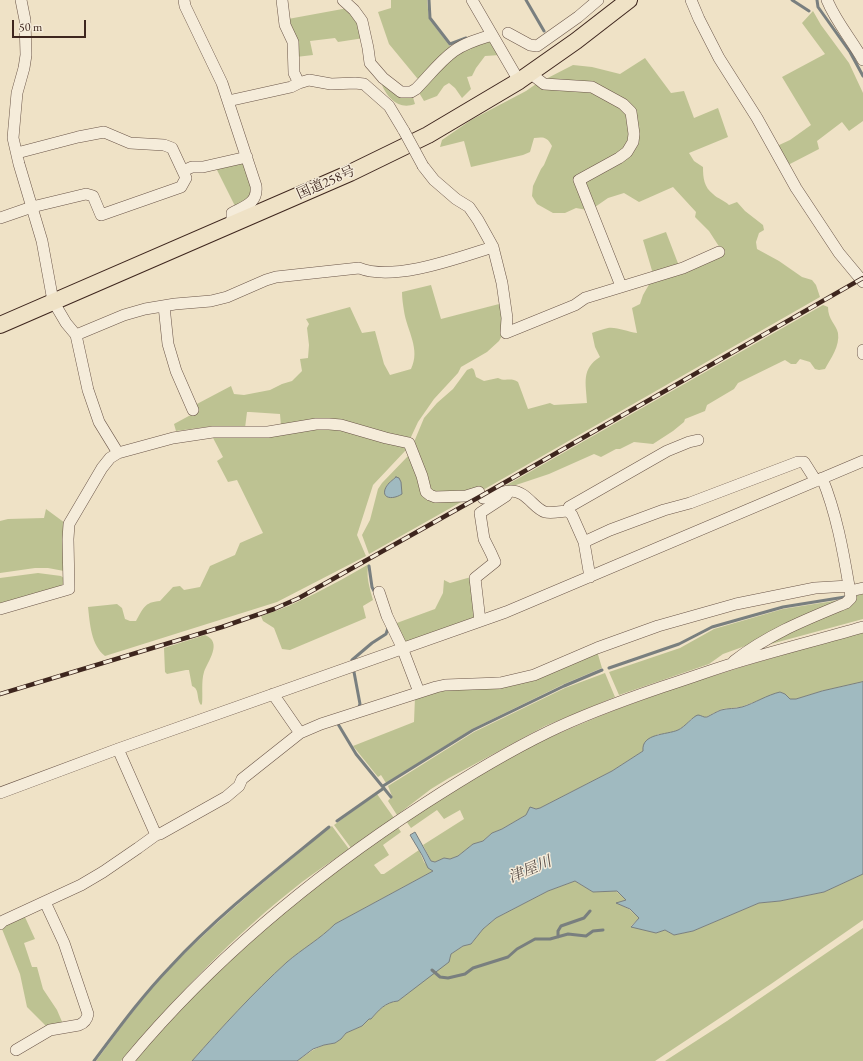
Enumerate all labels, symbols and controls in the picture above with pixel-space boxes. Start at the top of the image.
scale bar [14,12,88,38]
text: 50 m [19,19,42,35]
street label: 国道258号 [294,163,358,203]
water label: 津屋川 [506,853,554,887]

